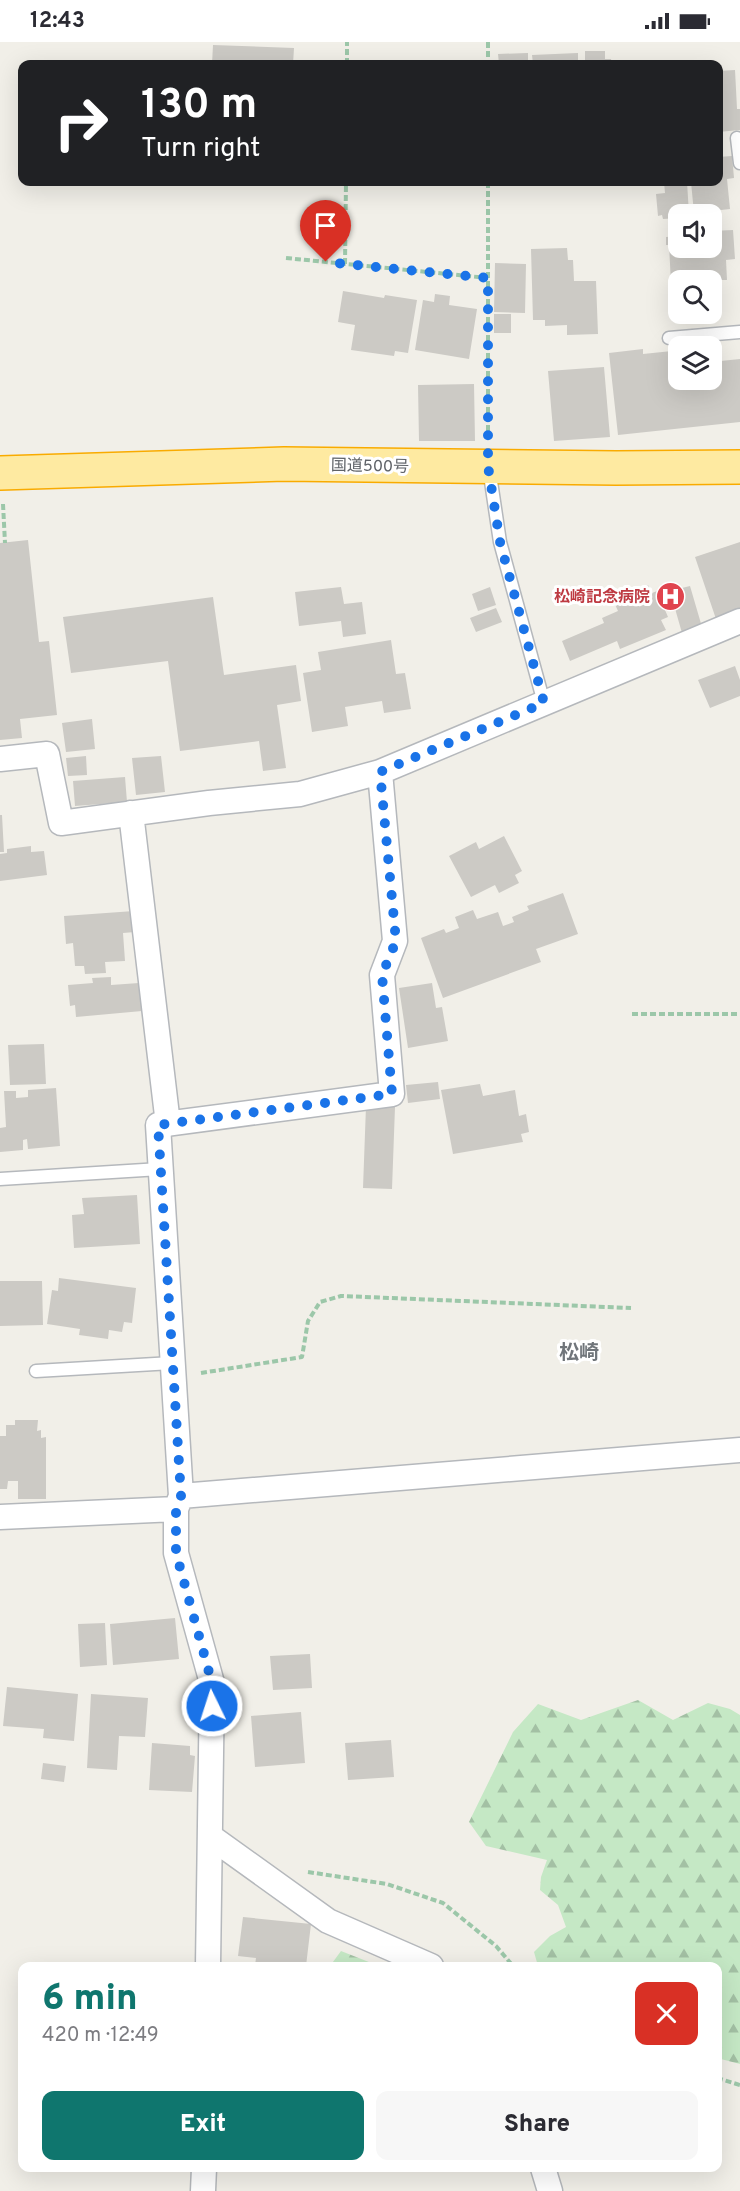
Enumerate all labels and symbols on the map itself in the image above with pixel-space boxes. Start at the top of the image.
pin [300,200,351,262]
street label: 国道500号 [331,456,409,478]
hospital icon: 松崎記念病院 [655,580,687,612]
place label: 松崎記念病院 [554,588,650,608]
district label: 松崎 [559,1341,599,1367]
position arrow [180,1674,244,1738]

